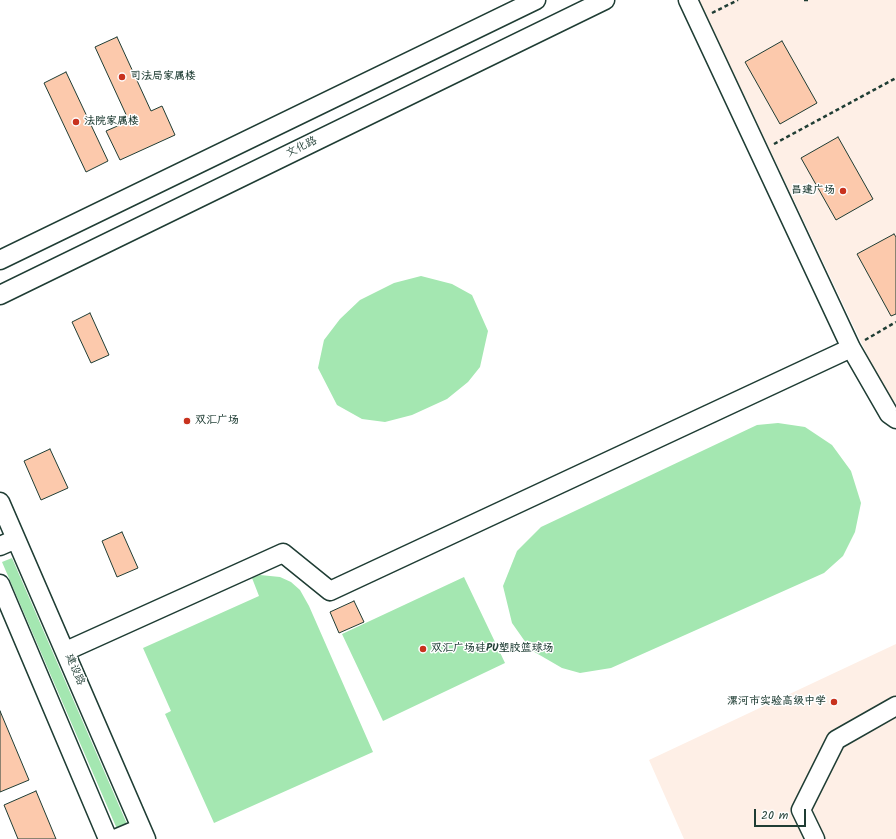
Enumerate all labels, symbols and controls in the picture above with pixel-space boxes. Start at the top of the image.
place label: 司法局家属楼 [130,70,196,84]
marker: 司法局家属楼 [117,72,127,82]
place label: 法院家属楼 [84,115,139,129]
marker: 法院家属楼 [71,117,81,127]
street label: 文化路 [284,135,320,161]
place label: 昌建广场 [791,184,835,198]
marker: 昌建广场 [838,186,848,196]
place label: 双汇广场 [195,414,239,428]
marker: 双汇广场 [182,416,192,426]
place label: 双汇广场硅PU塑胶篮球场 [431,642,554,656]
marker: 双汇广场硅PU塑胶篮球场 [418,644,428,654]
street label: 建设路 [61,652,87,688]
place label: 漯河市实验高级中学 [727,695,826,709]
marker: 漯河市实验高级中学 [829,697,839,707]
scale bar [756,801,808,827]
text: 20 m [761,806,788,825]

